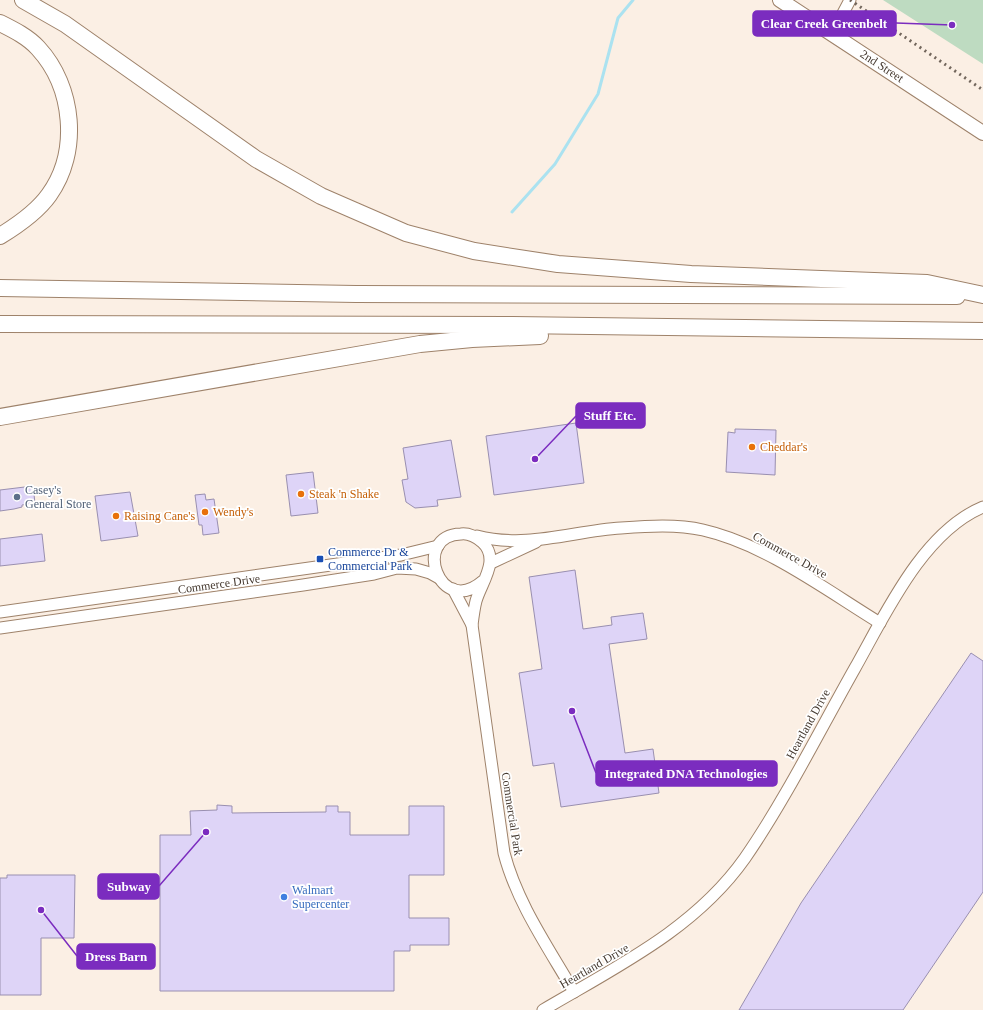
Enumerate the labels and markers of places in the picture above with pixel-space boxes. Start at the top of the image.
callout: Clear Creek Greenbelt [753,11,896,36]
callout: Stuff Etc. [576,403,645,428]
place label: Cheddar's [760,440,808,454]
marker: Cheddar's [747,442,757,452]
place label: Casey's General Store [25,483,91,511]
place label: Steak 'n Shake [309,487,379,501]
marker: Steak 'n Shake [296,489,306,499]
marker: Casey's General Store [12,492,22,502]
place label: Wendy's [213,505,254,519]
marker: Wendy's [200,507,210,517]
place label: Raising Cane's [124,509,195,523]
marker: Raising Cane's [111,511,121,521]
place label: Commerce Dr & Commercial Park [328,545,412,573]
marker: Commerce Dr & Commercial Park [315,554,325,564]
callout: Integrated DNA Technologies [596,761,777,786]
callout: Subway [98,874,159,899]
place label: Walmart Supercenter [292,883,349,911]
marker: Walmart Supercenter [279,892,289,902]
callout: Dress Barn [77,944,155,969]

